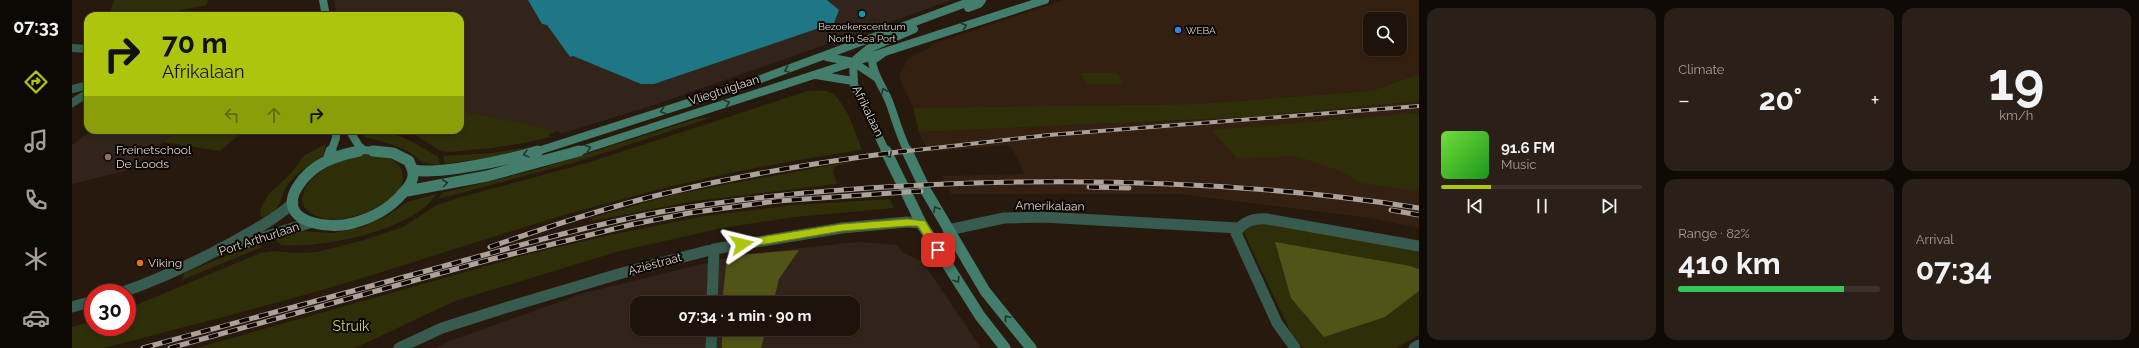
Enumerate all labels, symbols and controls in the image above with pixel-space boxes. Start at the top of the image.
marker: Bezoekerscentrum North Sea Port [857,9,867,19]
map controls [1363,12,1407,56]
button: search [1363,12,1407,56]
text: 07:33 [13,16,59,37]
place label: Bezoekerscentrum North Sea Port [818,21,906,44]
one-way arrow [960,23,967,31]
marker: WEBA [1173,25,1183,35]
place label: WEBA [1186,25,1216,36]
text: 70 m [162,27,228,60]
icon: right [96,28,148,80]
text: 19 [1988,51,2044,112]
text: Afrikalaan [162,61,244,82]
text: Climate [1678,62,1724,77]
one-way arrow [783,66,790,74]
icon: directions [22,68,50,96]
street label: Vliegtuiglaan [687,72,761,108]
text: 20° [1759,82,1802,117]
street label: Afrikalaan [850,83,886,139]
text: − [1678,87,1690,113]
text: + [1871,87,1880,113]
one-way arrow [881,88,889,95]
one-way arrow [723,99,730,108]
icon: left [221,104,243,126]
icon: ahead [263,104,285,126]
icon: right [305,104,327,126]
one-way arrow [660,106,667,115]
text: km/h [1999,108,2033,123]
icon: music [22,127,50,155]
text: 91.6 FM [1501,139,1555,157]
place label: Freinetschool De Loods [116,143,192,171]
one-way arrow [584,144,591,153]
one-way arrow [523,149,530,158]
one-way arrow [884,151,892,158]
marker: Freinetschool De Loods [103,152,113,162]
text: Music [1501,157,1536,172]
one-way arrow [442,179,448,188]
icon: phone [22,186,50,214]
icon: previous [1464,195,1486,217]
icon: pause [1531,195,1553,217]
icon: next [1598,195,1620,217]
street label: Amerikalaan [1015,198,1085,214]
one-way arrow [933,206,941,213]
street label: Port Arthurlaan [217,219,301,259]
position arrow [721,223,763,265]
text: Range · 82% [1678,226,1750,241]
text: Arrival [1916,232,1954,247]
pin [921,233,955,267]
icon: arrive [927,239,949,261]
icon: climate [22,245,50,273]
text: 410 km [1678,246,1781,281]
street label: Aziëstraat [627,250,683,278]
text: 07:34 [1916,252,1992,287]
place label: Viking [148,256,182,270]
marker: Viking [135,258,145,268]
one-way arrow [952,276,960,283]
speed limit sign: 30 [84,284,136,336]
icon: car [22,304,50,332]
text: 07:34 · 1 min · 90 m [679,307,811,325]
one-way arrow [1004,315,1011,322]
park label: Struik [333,318,370,334]

